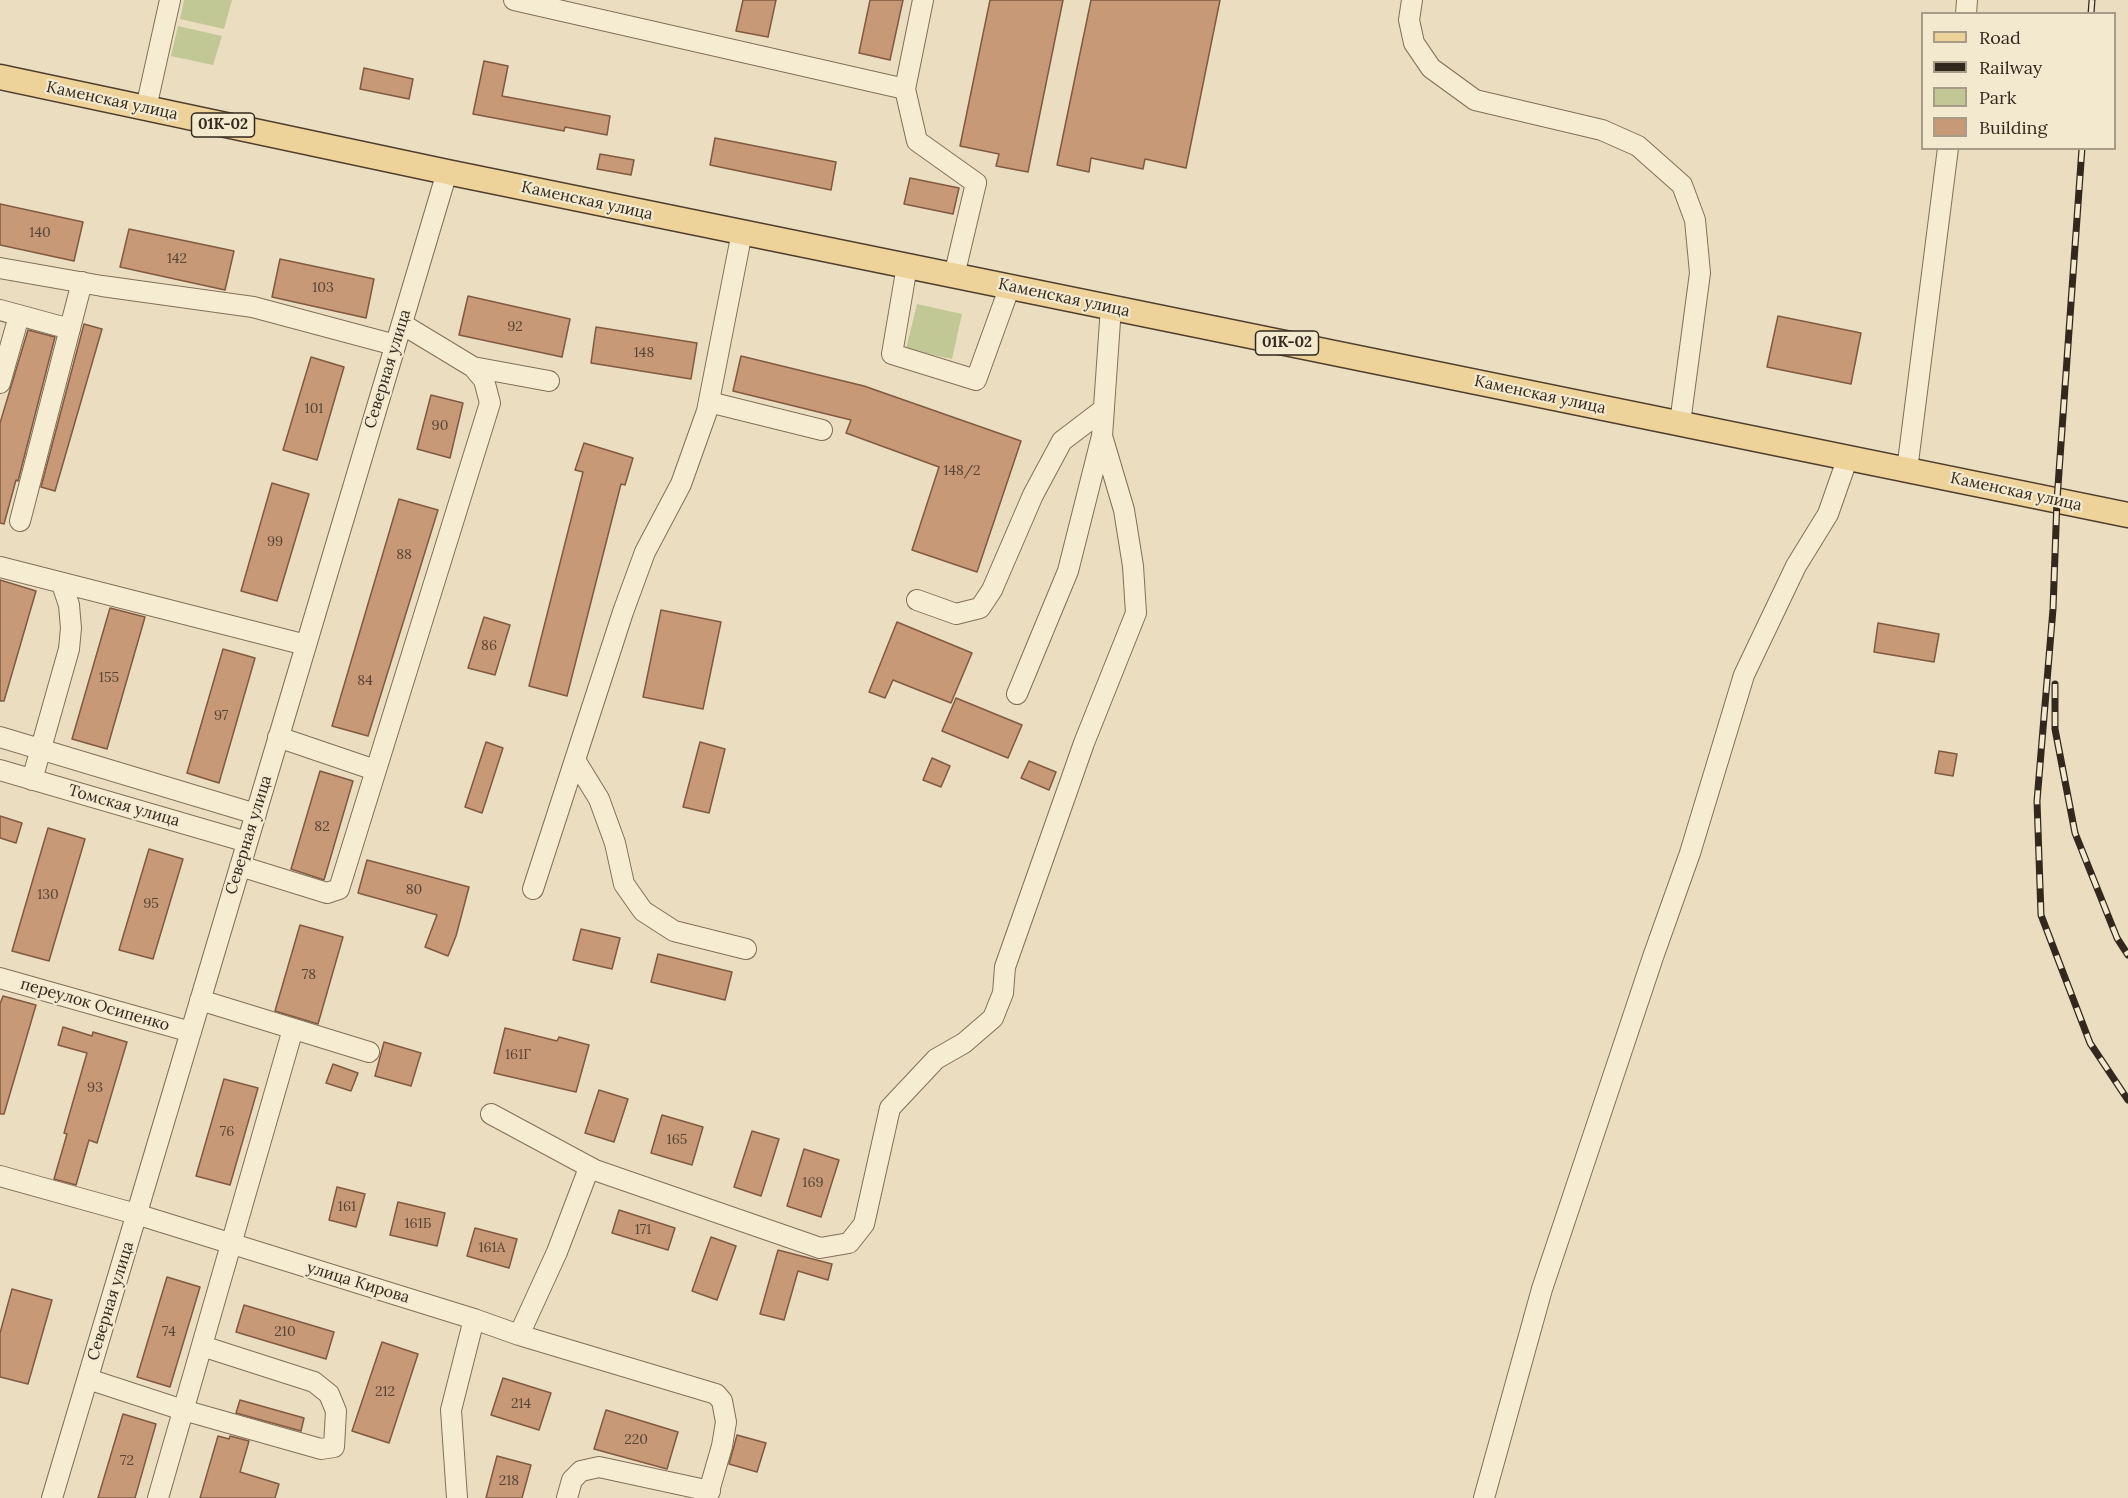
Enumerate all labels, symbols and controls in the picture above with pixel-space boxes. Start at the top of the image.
legend [1921,12,2116,150]
text: Road [1979,26,2021,49]
text: Railway [1979,56,2042,79]
street label: Каменская улица [45,78,179,124]
text: Park [1979,86,2016,109]
road number: 01К-02 [192,113,254,137]
text: Building [1979,116,2047,139]
street label: Каменская улица [520,178,654,224]
house number: 140 [29,225,51,241]
house number: 142 [167,251,187,267]
street label: Каменская улица [997,275,1131,321]
house number: 103 [312,280,334,296]
street label: Северная улица [361,307,415,431]
house number: 92 [507,319,523,335]
road number: 01К-02 [1256,331,1318,355]
house number: 148 [634,345,654,361]
street label: Каменская улица [1473,372,1607,418]
house number: 101 [305,401,323,417]
house number: 90 [432,418,448,434]
house number: 148/2 [943,463,981,479]
street label: Каменская улица [1949,469,2083,515]
house number: 99 [267,534,283,550]
house number: 88 [396,547,412,563]
house number: 86 [481,638,497,654]
house number: 155 [99,670,119,686]
house number: 84 [357,673,373,689]
house number: 97 [214,708,228,724]
street label: Северная улица [222,773,276,897]
street label: Томская улица [66,781,182,831]
house number: 82 [314,819,330,835]
house number: 80 [406,882,422,898]
house number: 130 [37,887,59,903]
house number: 95 [143,896,159,912]
house number: 78 [302,967,316,983]
street label: переулок Осипенко [18,975,172,1035]
house number: 161Г [505,1047,531,1063]
house number: 93 [87,1080,103,1096]
house number: 76 [220,1124,234,1140]
house number: 165 [667,1132,687,1148]
house number: 169 [802,1175,824,1191]
house number: 161 [338,1199,356,1215]
house number: 161Б [405,1216,431,1232]
house number: 171 [635,1222,651,1238]
street label: Северная улица [84,1239,138,1363]
house number: 161А [478,1240,506,1256]
street label: улица Кирова [304,1258,412,1308]
house number: 74 [162,1324,176,1340]
house number: 210 [274,1324,296,1340]
house number: 212 [375,1384,395,1400]
house number: 214 [511,1396,531,1412]
house number: 220 [624,1432,648,1448]
house number: 72 [120,1453,134,1469]
house number: 218 [499,1473,519,1489]

